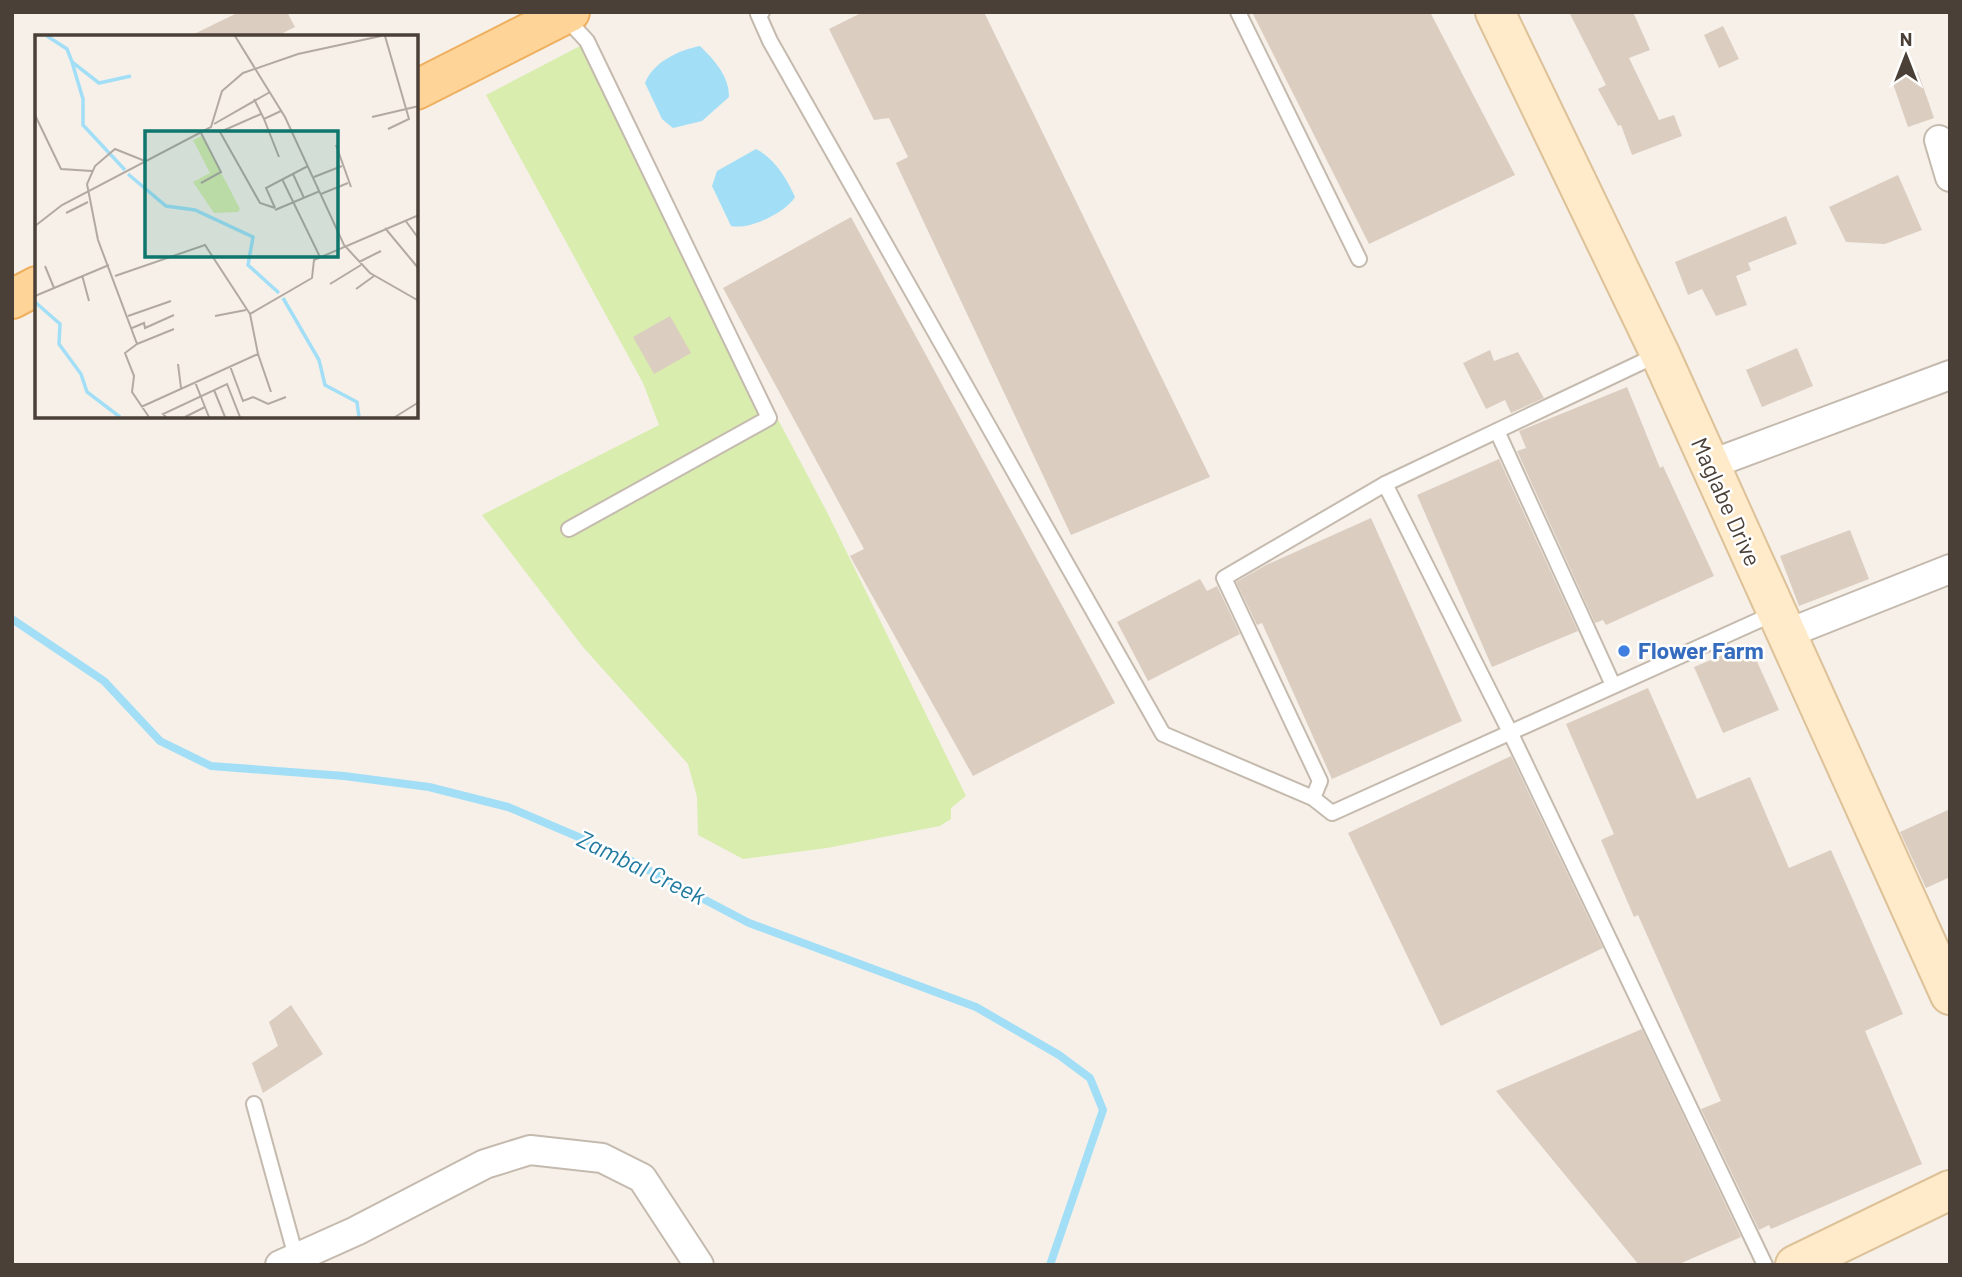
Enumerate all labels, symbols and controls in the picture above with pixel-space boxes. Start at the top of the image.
north arrow [1871,21,1941,91]
text: N [1900,27,1912,50]
inset map [35,35,418,418]
street label: Maglabe Drive [1686,433,1768,570]
place label: Flower Farm [1638,636,1764,664]
marker: Flower Farm [1616,643,1632,659]
water label: Zambal Creek [573,823,711,910]

